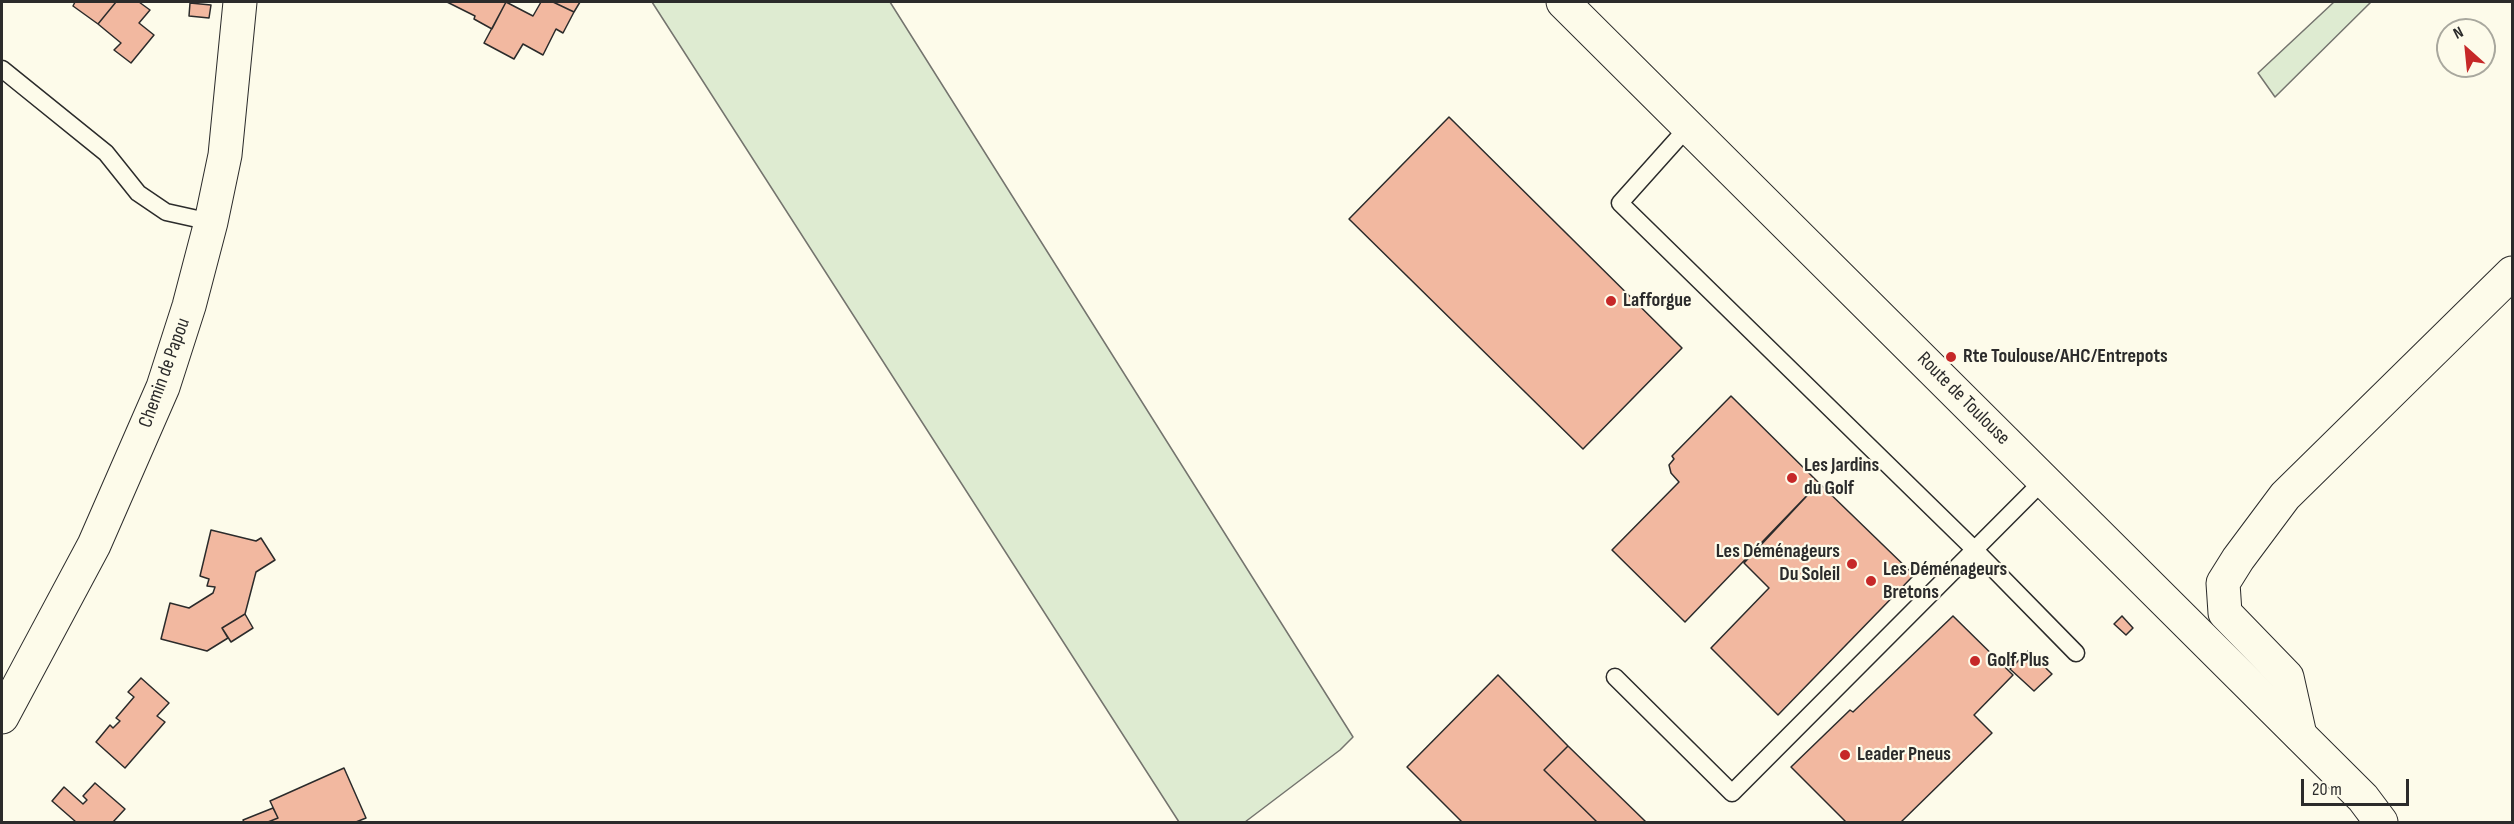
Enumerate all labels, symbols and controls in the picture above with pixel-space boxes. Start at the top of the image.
north arrow [2436,18,2496,78]
text: N [2450,23,2467,44]
place label: Lafforgue [1623,289,1692,313]
marker: Lafforgue [1604,294,1618,308]
street label: Chemin de Papou [134,315,196,431]
place label: Rte Toulouse/AHC/Entrepots [1963,345,2168,369]
street label: Route de Toulouse [1912,348,2014,450]
marker: Rte Toulouse/AHC/Entrepots [1944,350,1958,364]
place label: Les Jardins du Golf [1804,454,1879,501]
marker: Les Jardins du Golf [1785,471,1799,485]
place label: Les Déménageurs Du Soleil [1716,540,1840,587]
marker: Les Déménageurs Du Soleil [1845,557,1859,571]
place label: Les Déménageurs Bretons [1883,558,2007,605]
marker: Les Déménageurs Bretons [1864,574,1878,588]
place label: Golf Plus [1987,649,2049,673]
marker: Golf Plus [1968,654,1982,668]
place label: Leader Pneus [1857,743,1951,767]
marker: Leader Pneus [1838,748,1852,762]
scale bar [2304,767,2412,805]
text: 20 m [2312,779,2342,800]

